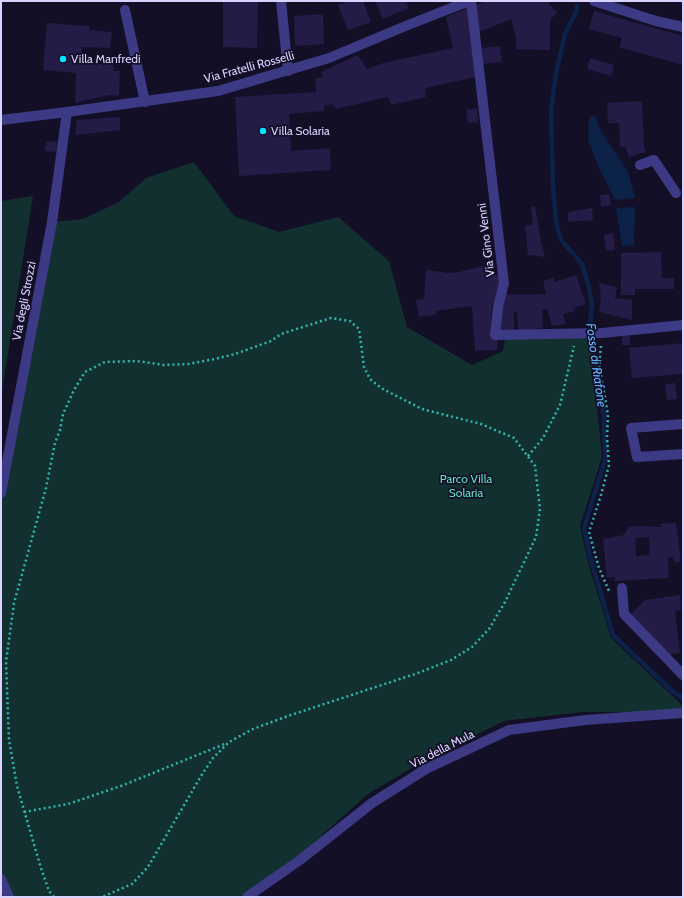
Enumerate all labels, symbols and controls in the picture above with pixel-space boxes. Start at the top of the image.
street label: Via Fratelli Rosselli [202,47,296,86]
place label: Villa Manfredi [71,51,141,66]
marker: Villa Manfredi [58,54,68,64]
place label: Villa Solaria [271,123,330,138]
marker: Villa Solaria [258,126,268,136]
street label: Via Gino Venni [474,202,497,278]
street label: Via degli Strozzi [8,260,39,342]
water label: Fosso di Riafone [583,322,611,408]
park label: Parco Villa Solaria [440,471,493,500]
street label: Via della Mula [407,726,477,771]

